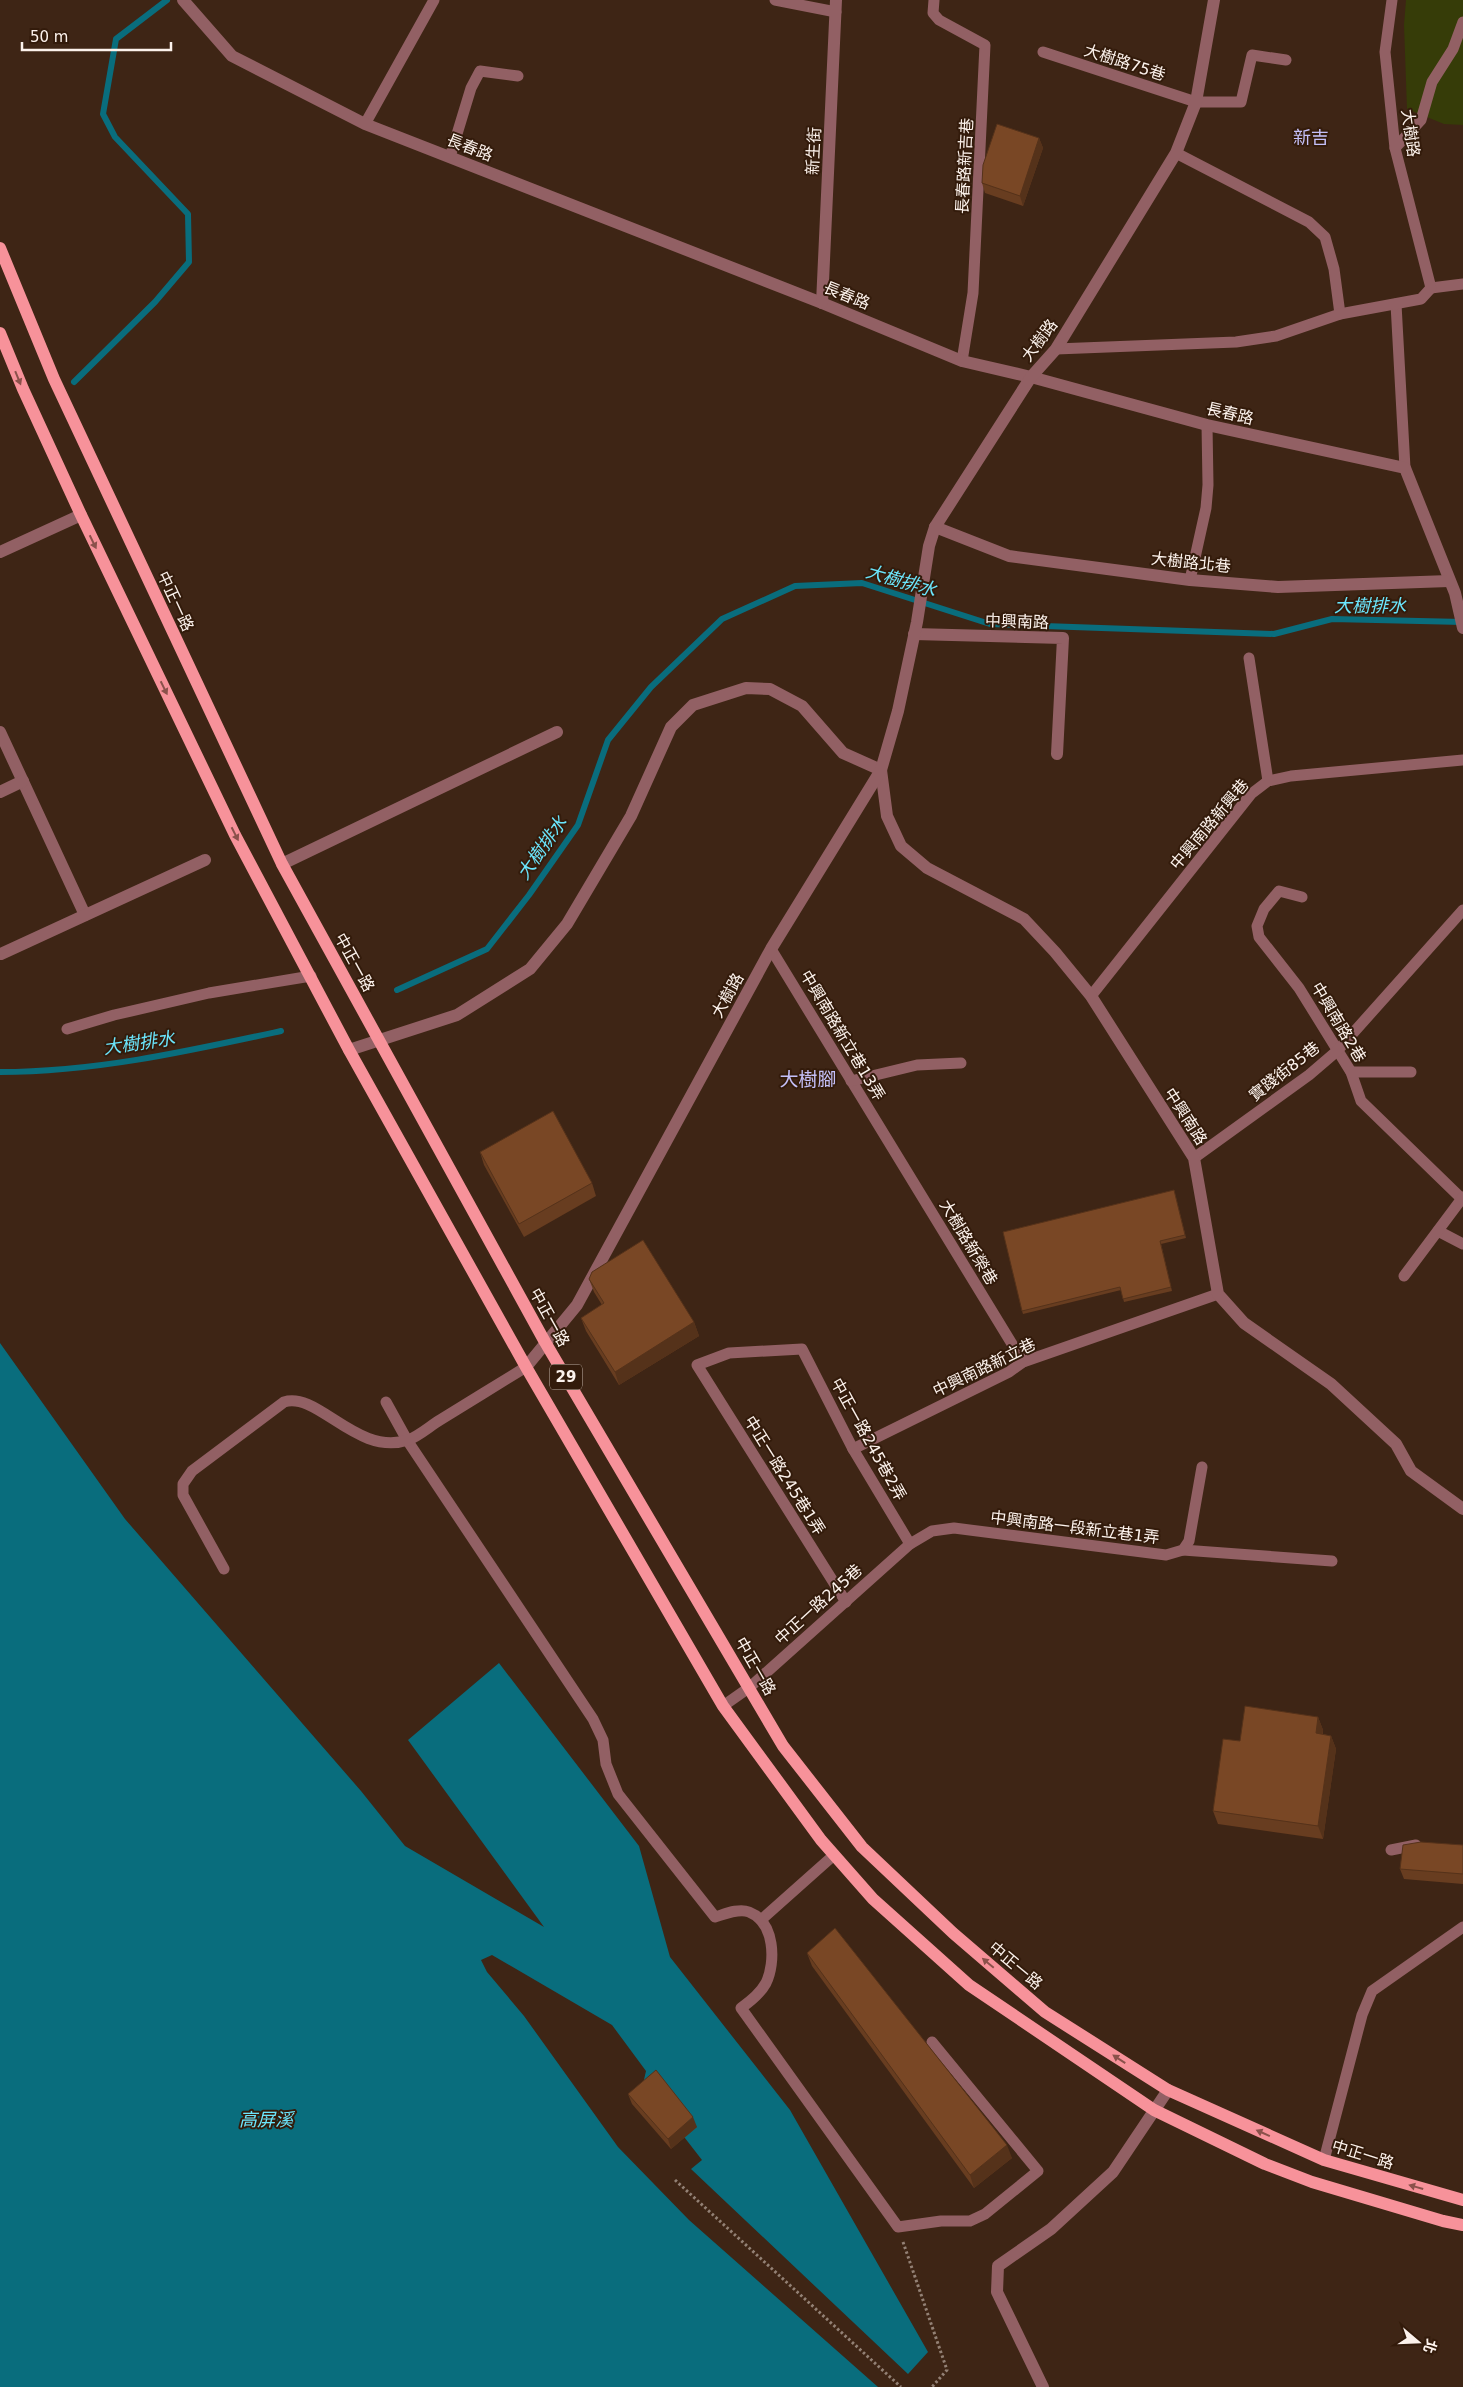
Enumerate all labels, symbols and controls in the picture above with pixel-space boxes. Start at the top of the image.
scale bar [22,20,171,52]
text: 50 m [30,28,68,46]
street label: 大樹路75巷 [1082,40,1168,85]
street label: 大樹路 [1398,108,1423,158]
street label: 長春路新吉巷 [952,118,976,214]
street label: 新生街 [803,127,824,175]
district label: 新吉 [1293,127,1329,148]
street label: 長春路 [444,130,496,165]
street label: 長春路 [821,278,873,313]
street label: 大樹路 [1017,315,1061,365]
one-way arrow [14,371,22,386]
street label: 長春路 [1204,399,1255,428]
one-way arrow [90,535,98,549]
street label: 大樹路北巷 [1150,549,1232,576]
water label: 大樹排水 [864,561,940,601]
street label: 中正一路 [153,568,198,634]
water label: 大樹排水 [1334,595,1407,616]
street label: 中興南路 [985,611,1049,632]
one-way arrow [160,681,168,695]
street label: 中興南路新興巷 [1166,775,1253,873]
water label: 大樹排水 [512,811,571,883]
one-way arrow [231,827,239,842]
street label: 中正一路 [331,930,378,995]
street label: 中興南路新立巷13弄 [796,967,889,1104]
street label: 大樹路 [707,970,747,1021]
street label: 中興南路2巷 [1307,979,1370,1066]
water label: 大樹排水 [102,1027,177,1058]
street label: 實踐街85巷 [1245,1038,1323,1105]
district label: 大樹腳 [779,1068,837,1090]
street label: 中興南路 [1160,1084,1211,1148]
street label: 大樹路新榮巷 [936,1196,1001,1288]
street label: 中正一路 [526,1285,573,1350]
street label: 中興南路新立巷 [930,1334,1039,1401]
road number: 29 [550,1364,582,1390]
street label: 中正一路245巷2弄 [827,1375,910,1504]
street label: 中正一路245巷1弄 [740,1412,829,1538]
street label: 中興南路一段新立巷1弄 [989,1508,1161,1547]
street label: 中正一路245巷 [771,1560,866,1648]
street label: 中正一路 [731,1634,780,1699]
street label: 中正一路 [985,1938,1046,1993]
one-way arrow [982,1958,994,1969]
one-way arrow [1112,2054,1126,2063]
water label: 高屏溪 [239,2109,296,2130]
one-way arrow [1256,2128,1270,2136]
street label: 中正一路 [1329,2136,1396,2173]
one-way arrow [1408,2183,1423,2191]
north arrow [1393,2317,1443,2367]
text: 北 [1420,2337,1440,2355]

